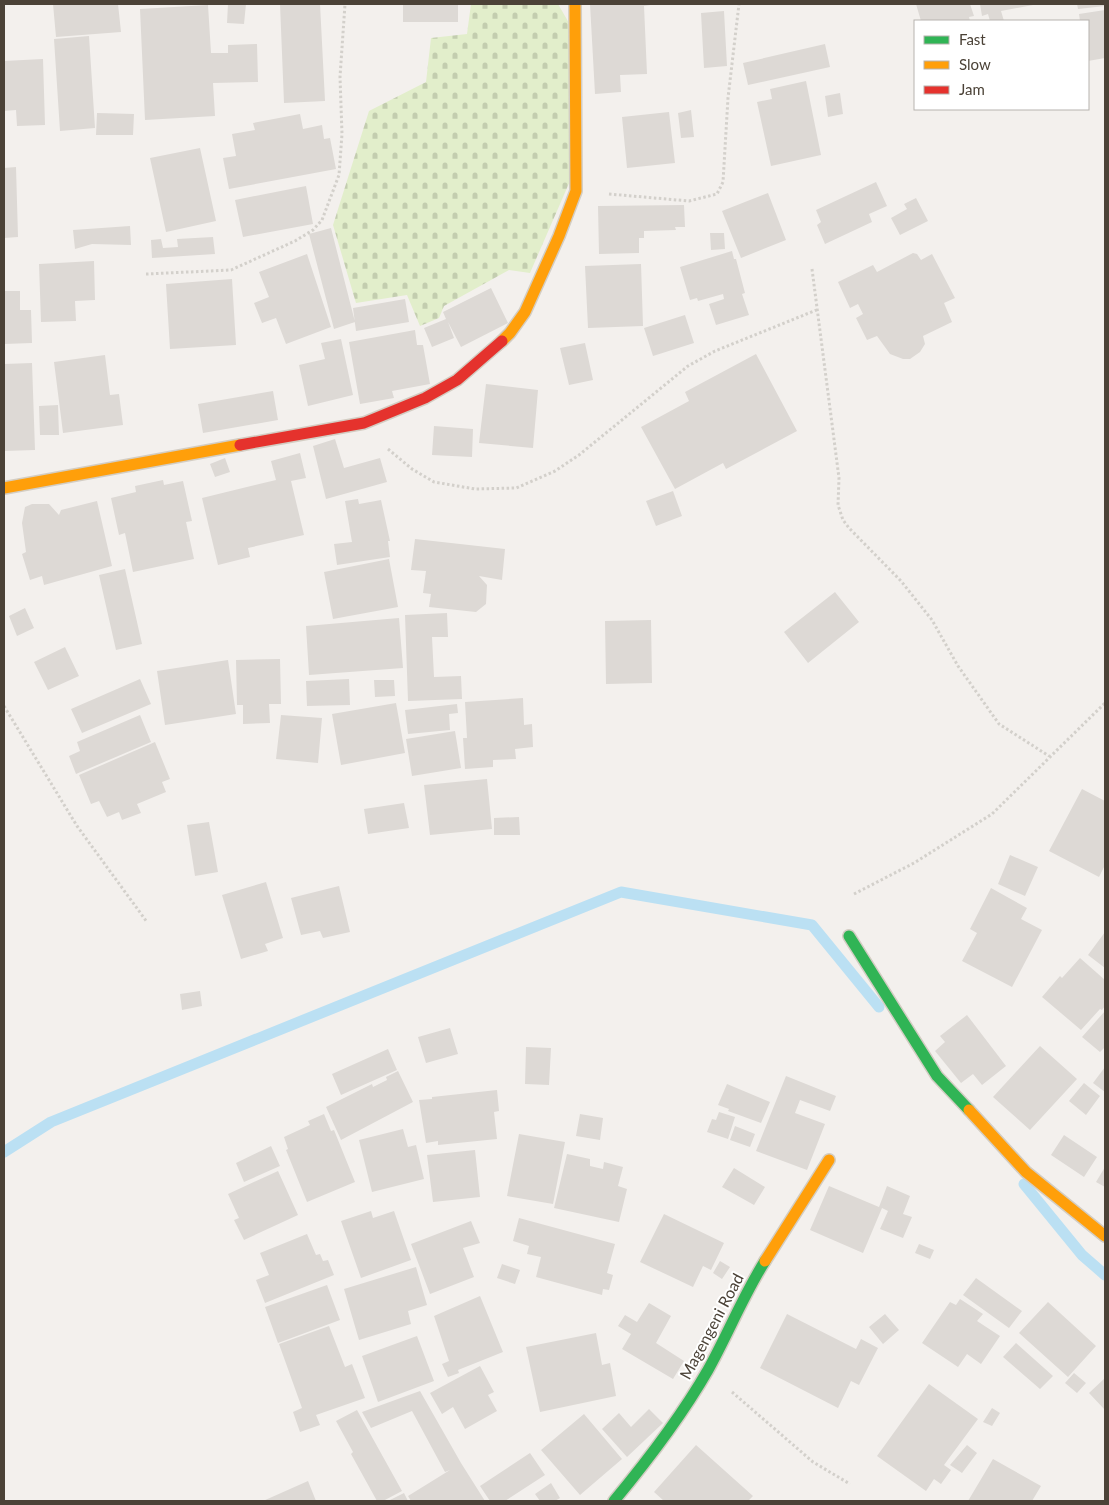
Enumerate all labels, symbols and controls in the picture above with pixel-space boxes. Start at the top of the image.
legend [914,20,1089,110]
text: Fast [959,30,986,48]
text: Slow [959,55,991,73]
text: Jam [959,80,985,98]
street label: Magengeni Road [675,1270,747,1382]

